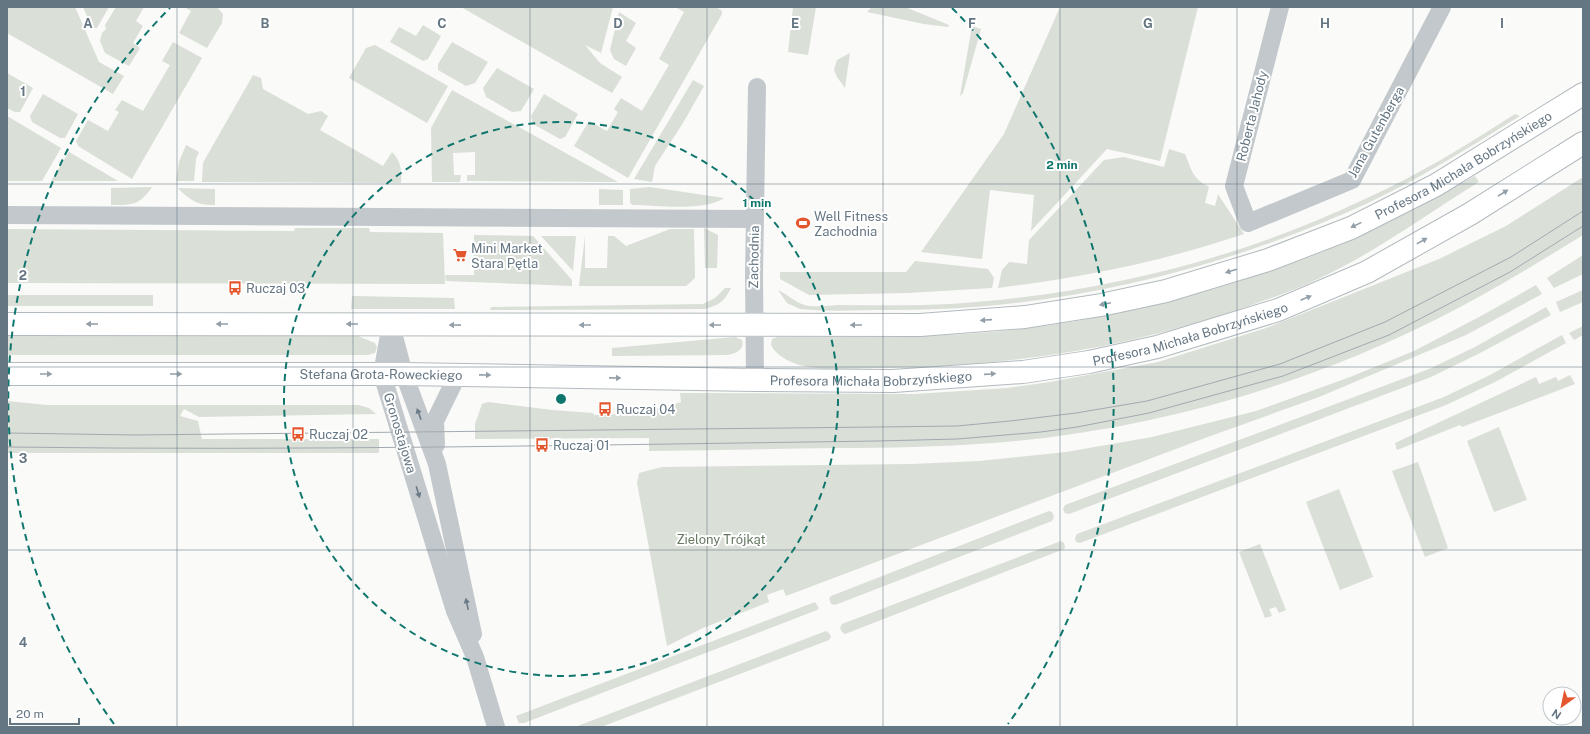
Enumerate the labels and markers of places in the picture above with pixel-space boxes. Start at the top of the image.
place label: Well Fitness Zachodnia [814,209,888,239]
sports icon: Well Fitness Zachodnia [795,215,811,231]
place label: Mini Market Stara Pętla [471,241,543,271]
supermarket icon: Mini Market Stara Pętla [452,247,468,263]
bus stop icon: Ruczaj 03 [227,280,243,296]
place label: Ruczaj 03 [246,281,305,296]
centre of rings [554,392,568,406]
bus stop icon: Ruczaj 04 [597,401,613,417]
place label: Ruczaj 04 [616,402,675,417]
bus stop icon: Ruczaj 02 [290,426,306,442]
place label: Ruczaj 02 [309,427,368,442]
bus stop icon: Ruczaj 01 [534,437,550,453]
place label: Ruczaj 01 [553,438,609,453]

